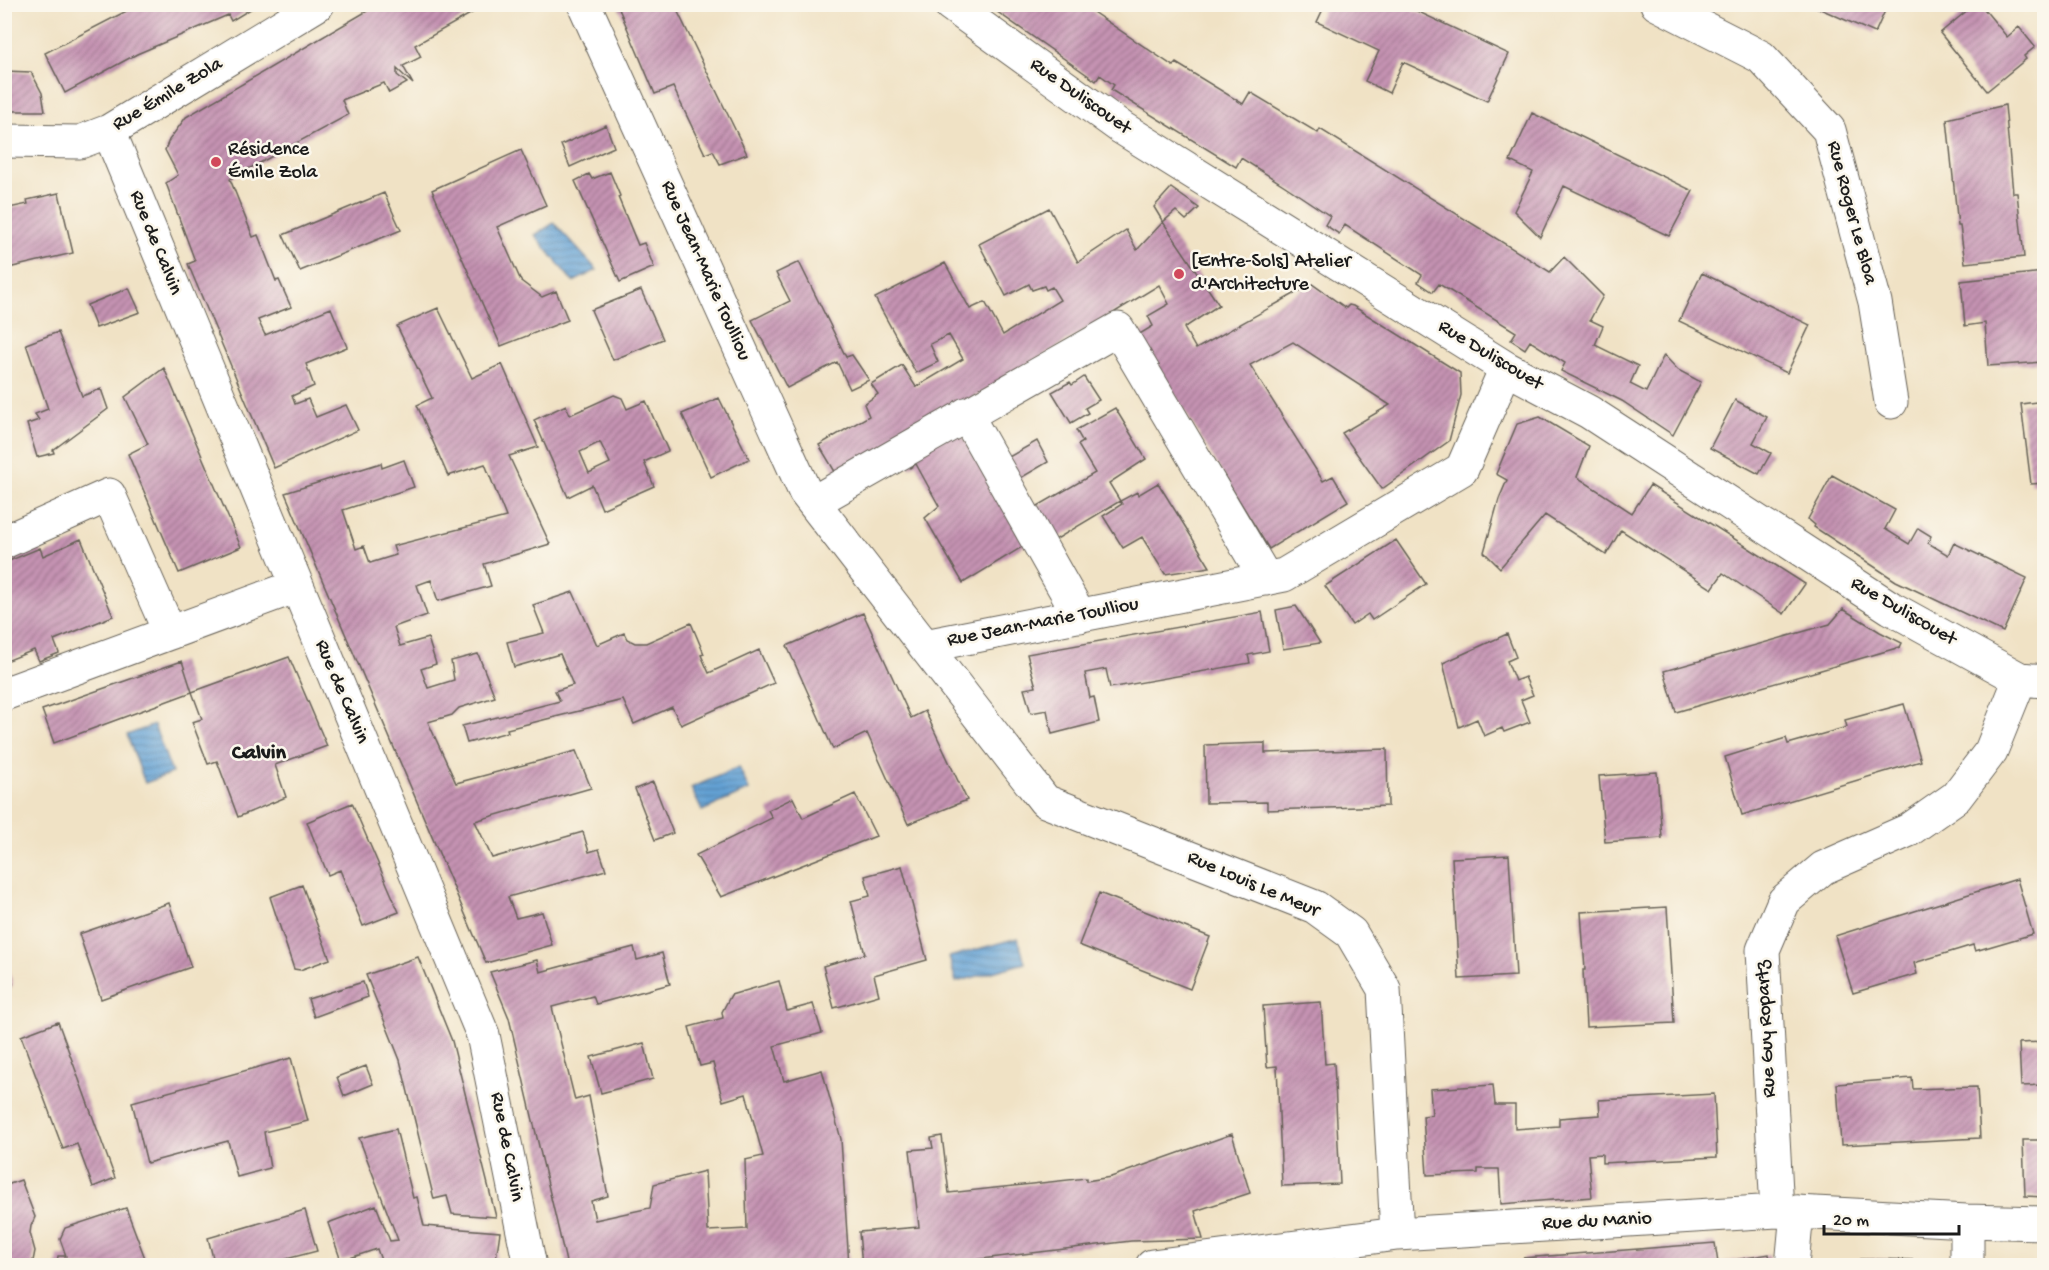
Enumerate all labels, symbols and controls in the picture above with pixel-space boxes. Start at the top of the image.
street label: Rue Émile Zola [108,52,228,137]
street label: Rue Duliscouet [1025,54,1137,141]
place label: Résidence Émile Zola [228,139,318,185]
street label: Rue Roger Le Bloa [1821,139,1881,288]
marker: Résidence Émile Zola [209,155,223,169]
street label: Rue Jean-Marie Toulliou [655,177,755,365]
street label: Rue de Calvin [124,187,187,299]
place label: [Entre-Sols] Atelier d'Architecture [1191,251,1353,297]
marker: [Entre-Sols] Atelier d'Architecture [1172,267,1186,281]
street label: Rue Duliscouet [1433,316,1548,397]
street label: Rue Duliscouet [1846,572,1962,653]
street label: Rue Jean-Marie Toulliou [945,593,1141,653]
street label: Rue de Calvin [309,637,373,748]
district label: Calvin [231,741,286,767]
street label: Rue Louis Le Meur [1183,847,1324,924]
street label: Rue Guy Ropartz [1752,959,1782,1098]
street label: Rue de Calvin [484,1090,528,1204]
scale bar [1824,1198,1959,1236]
street label: Rue du Manio [1541,1208,1653,1236]
text: 20 m [1833,1211,1869,1232]

